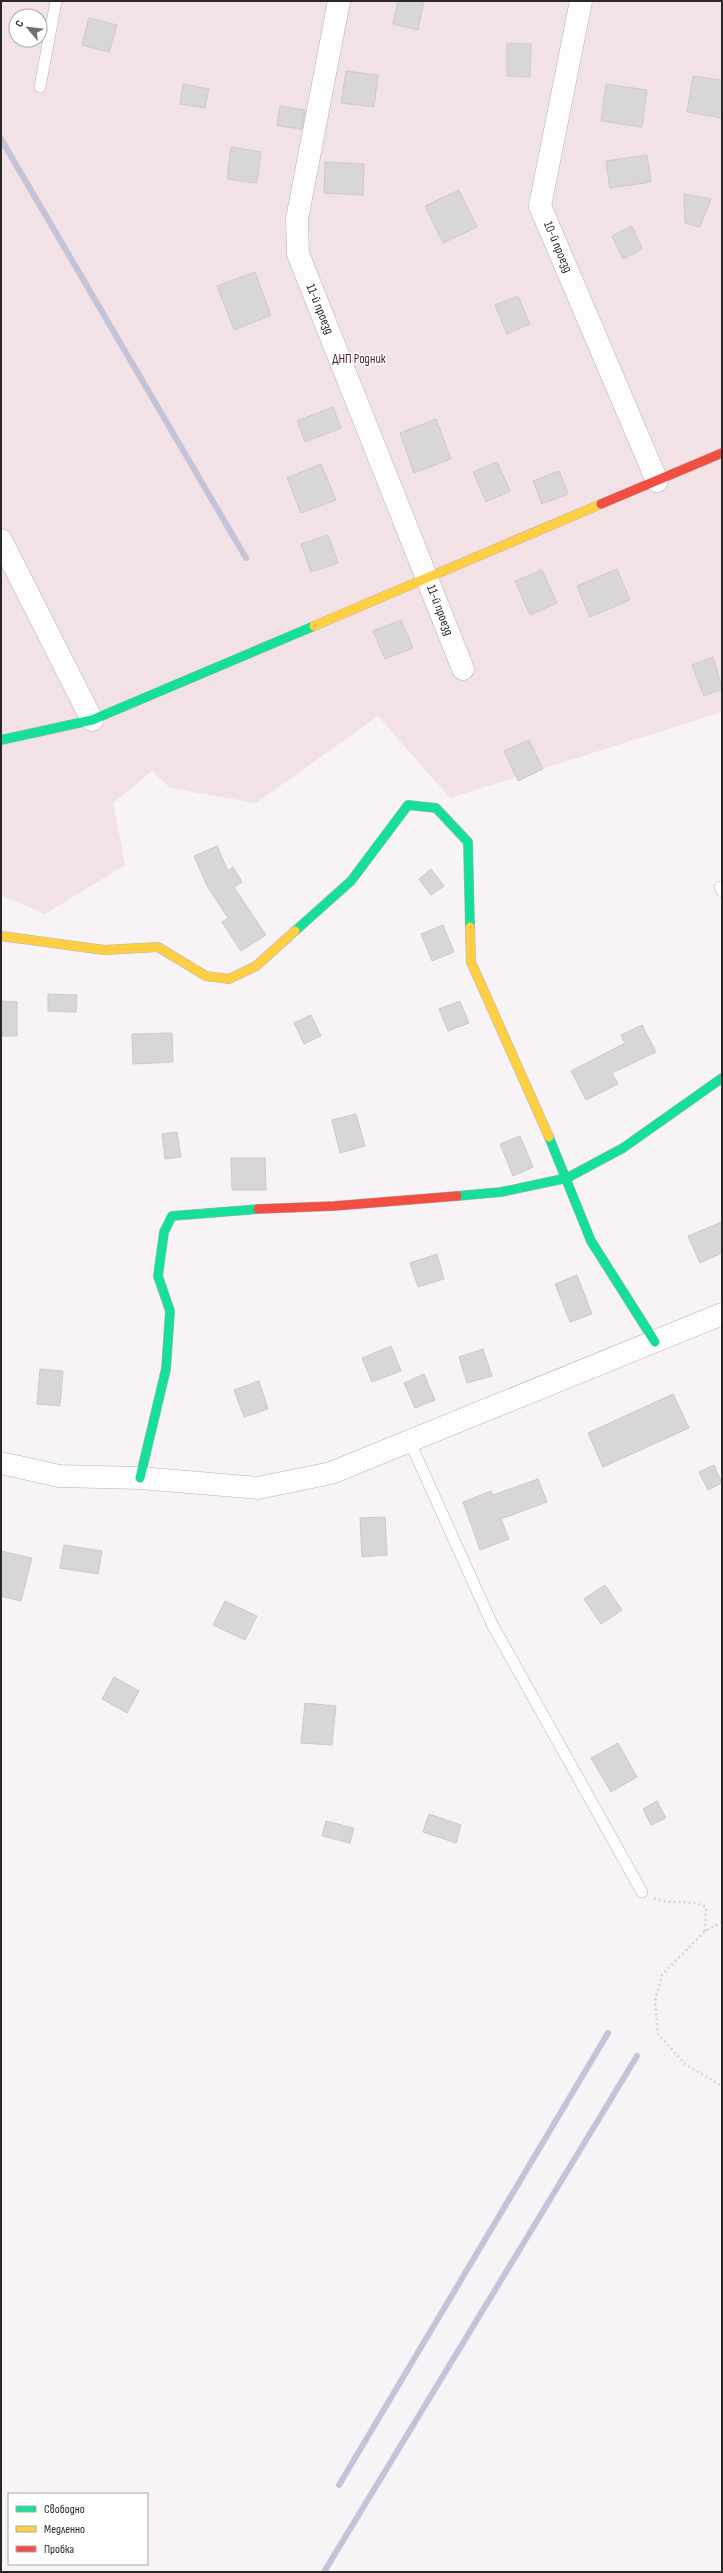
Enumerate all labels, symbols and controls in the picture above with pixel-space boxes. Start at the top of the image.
north arrow [8,8,48,48]
text: С [13,18,27,29]
street label: 10-й проезд [540,219,576,275]
street label: 11-й проезд [303,281,337,337]
park label: ДНП Родник [332,351,386,367]
street label: 11-й проезд [423,582,457,638]
legend [8,2493,148,2565]
text: Свободно [44,2502,85,2517]
text: Медленно [44,2522,85,2537]
text: Пробка [44,2542,75,2557]

